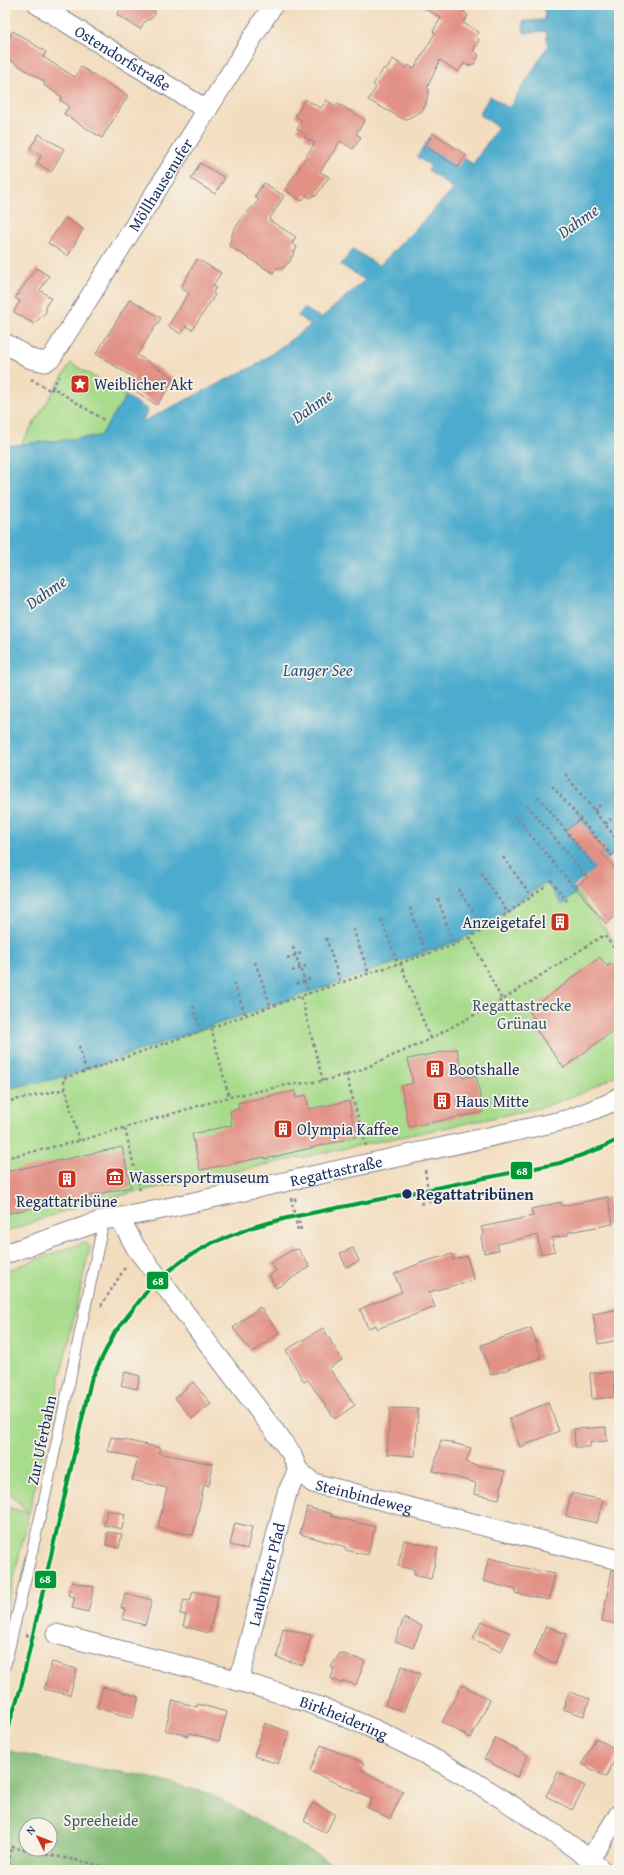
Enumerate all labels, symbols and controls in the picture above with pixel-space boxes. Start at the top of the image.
street label: Ostendorfstraße [70,19,176,97]
street label: Möllhausenufer [122,133,199,236]
water label: Dahme [551,197,604,244]
place label: Weiblicher Akt [94,372,194,396]
place icon: Weiblicher Akt [69,373,91,395]
water label: Dahme [285,382,338,429]
water label: Dahme [19,568,72,615]
water label: Langer See [282,657,353,682]
place label: Anzeigetafel [463,910,547,934]
building icon: Anzeigetafel [549,911,571,933]
park label: Regattastrecke Grünau [472,993,572,1035]
place label: Bootshalle [449,1057,519,1081]
building icon: Bootshalle [424,1058,446,1080]
place label: Haus Mitte [456,1089,529,1113]
building icon: Haus Mitte [431,1090,453,1112]
place label: Olympia Kaffee [297,1117,399,1141]
building icon: Olympia Kaffee [272,1118,294,1140]
street label: Regattastraße [288,1149,385,1192]
line badge: 68 [510,1161,533,1180]
text: 68 [516,1163,528,1179]
place label: Wassersportmuseum [129,1165,269,1189]
museum icon: Wassersportmuseum [104,1166,126,1188]
building icon: Regattatribüne [56,1168,78,1190]
place label: Regattatribünen [416,1182,534,1206]
marker: Regattatribünen [400,1187,414,1201]
place label: Regattatribüne [16,1189,118,1213]
line badge: 68 [146,1271,169,1290]
text: 68 [152,1273,164,1289]
street label: Zur Uferbahn [20,1393,62,1487]
street label: Steinbindeweg [313,1472,415,1520]
street label: Laubnitzer Pfad [241,1520,291,1629]
line badge: 68 [34,1570,57,1589]
text: 68 [39,1571,51,1587]
street label: Birkheidering [297,1689,392,1746]
park label: Spreeheide [64,1808,138,1832]
north arrow [18,1817,58,1857]
text: N [22,1822,39,1838]

